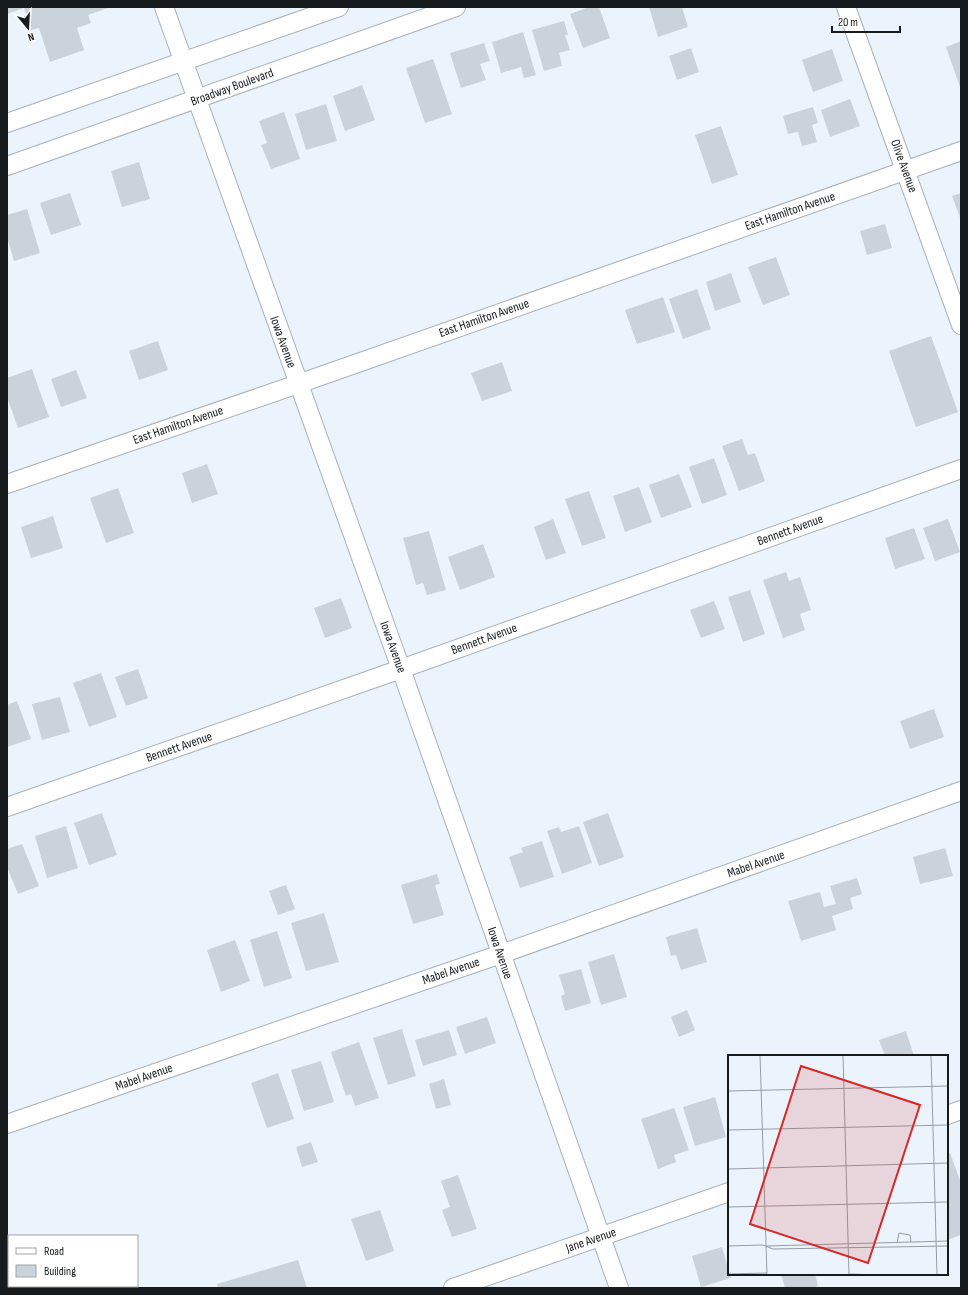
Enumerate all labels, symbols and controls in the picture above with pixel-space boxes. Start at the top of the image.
north arrow [8,8,48,48]
scale bar [832,8,900,34]
text: 20 m [838,15,858,30]
text: N [26,30,36,44]
street label: Broadway Boulevard [188,65,276,109]
street label: Olive Avenue [887,137,921,195]
street label: East Hamilton Avenue [743,188,837,234]
street label: East Hamilton Avenue [437,295,531,341]
street label: Iowa Avenue [266,314,300,370]
street label: East Hamilton Avenue [131,402,225,448]
street label: Bennett Avenue [755,511,825,549]
street label: Iowa Avenue [376,619,410,675]
street label: Bennett Avenue [449,620,519,658]
street label: Bennett Avenue [144,728,214,766]
street label: Mabel Avenue [725,847,787,881]
street label: Iowa Avenue [484,925,516,981]
street label: Mabel Avenue [420,954,482,988]
inset map [728,1055,948,1275]
street label: Mabel Avenue [113,1060,175,1094]
street label: Jane Avenue [563,1224,618,1256]
legend [8,1235,138,1287]
text: Road [44,1244,64,1259]
text: Building [44,1264,76,1279]

